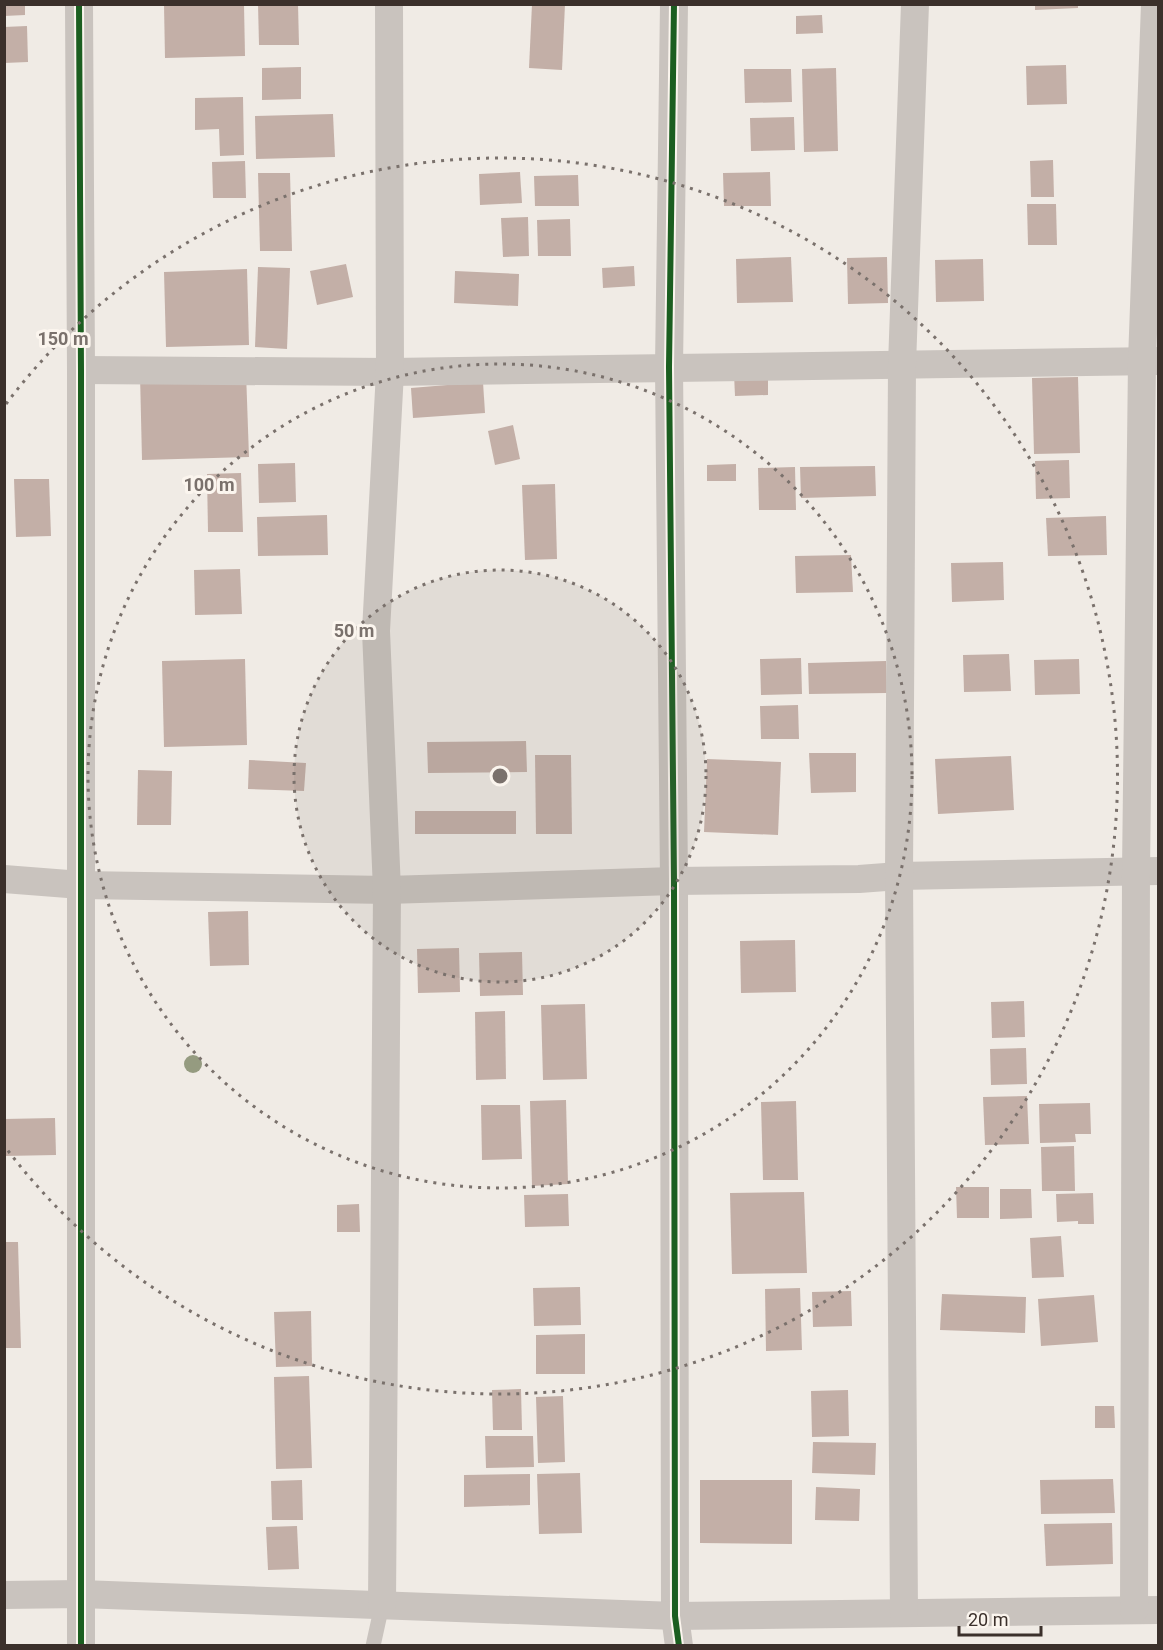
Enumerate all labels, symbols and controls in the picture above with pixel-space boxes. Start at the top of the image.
text: 150 m [37,328,89,349]
text: 100 m [183,474,235,495]
text: 50 m [334,620,374,641]
centre of rings [490,766,510,786]
scale bar [959,1599,1042,1637]
text: 20 m [968,1609,1008,1630]

